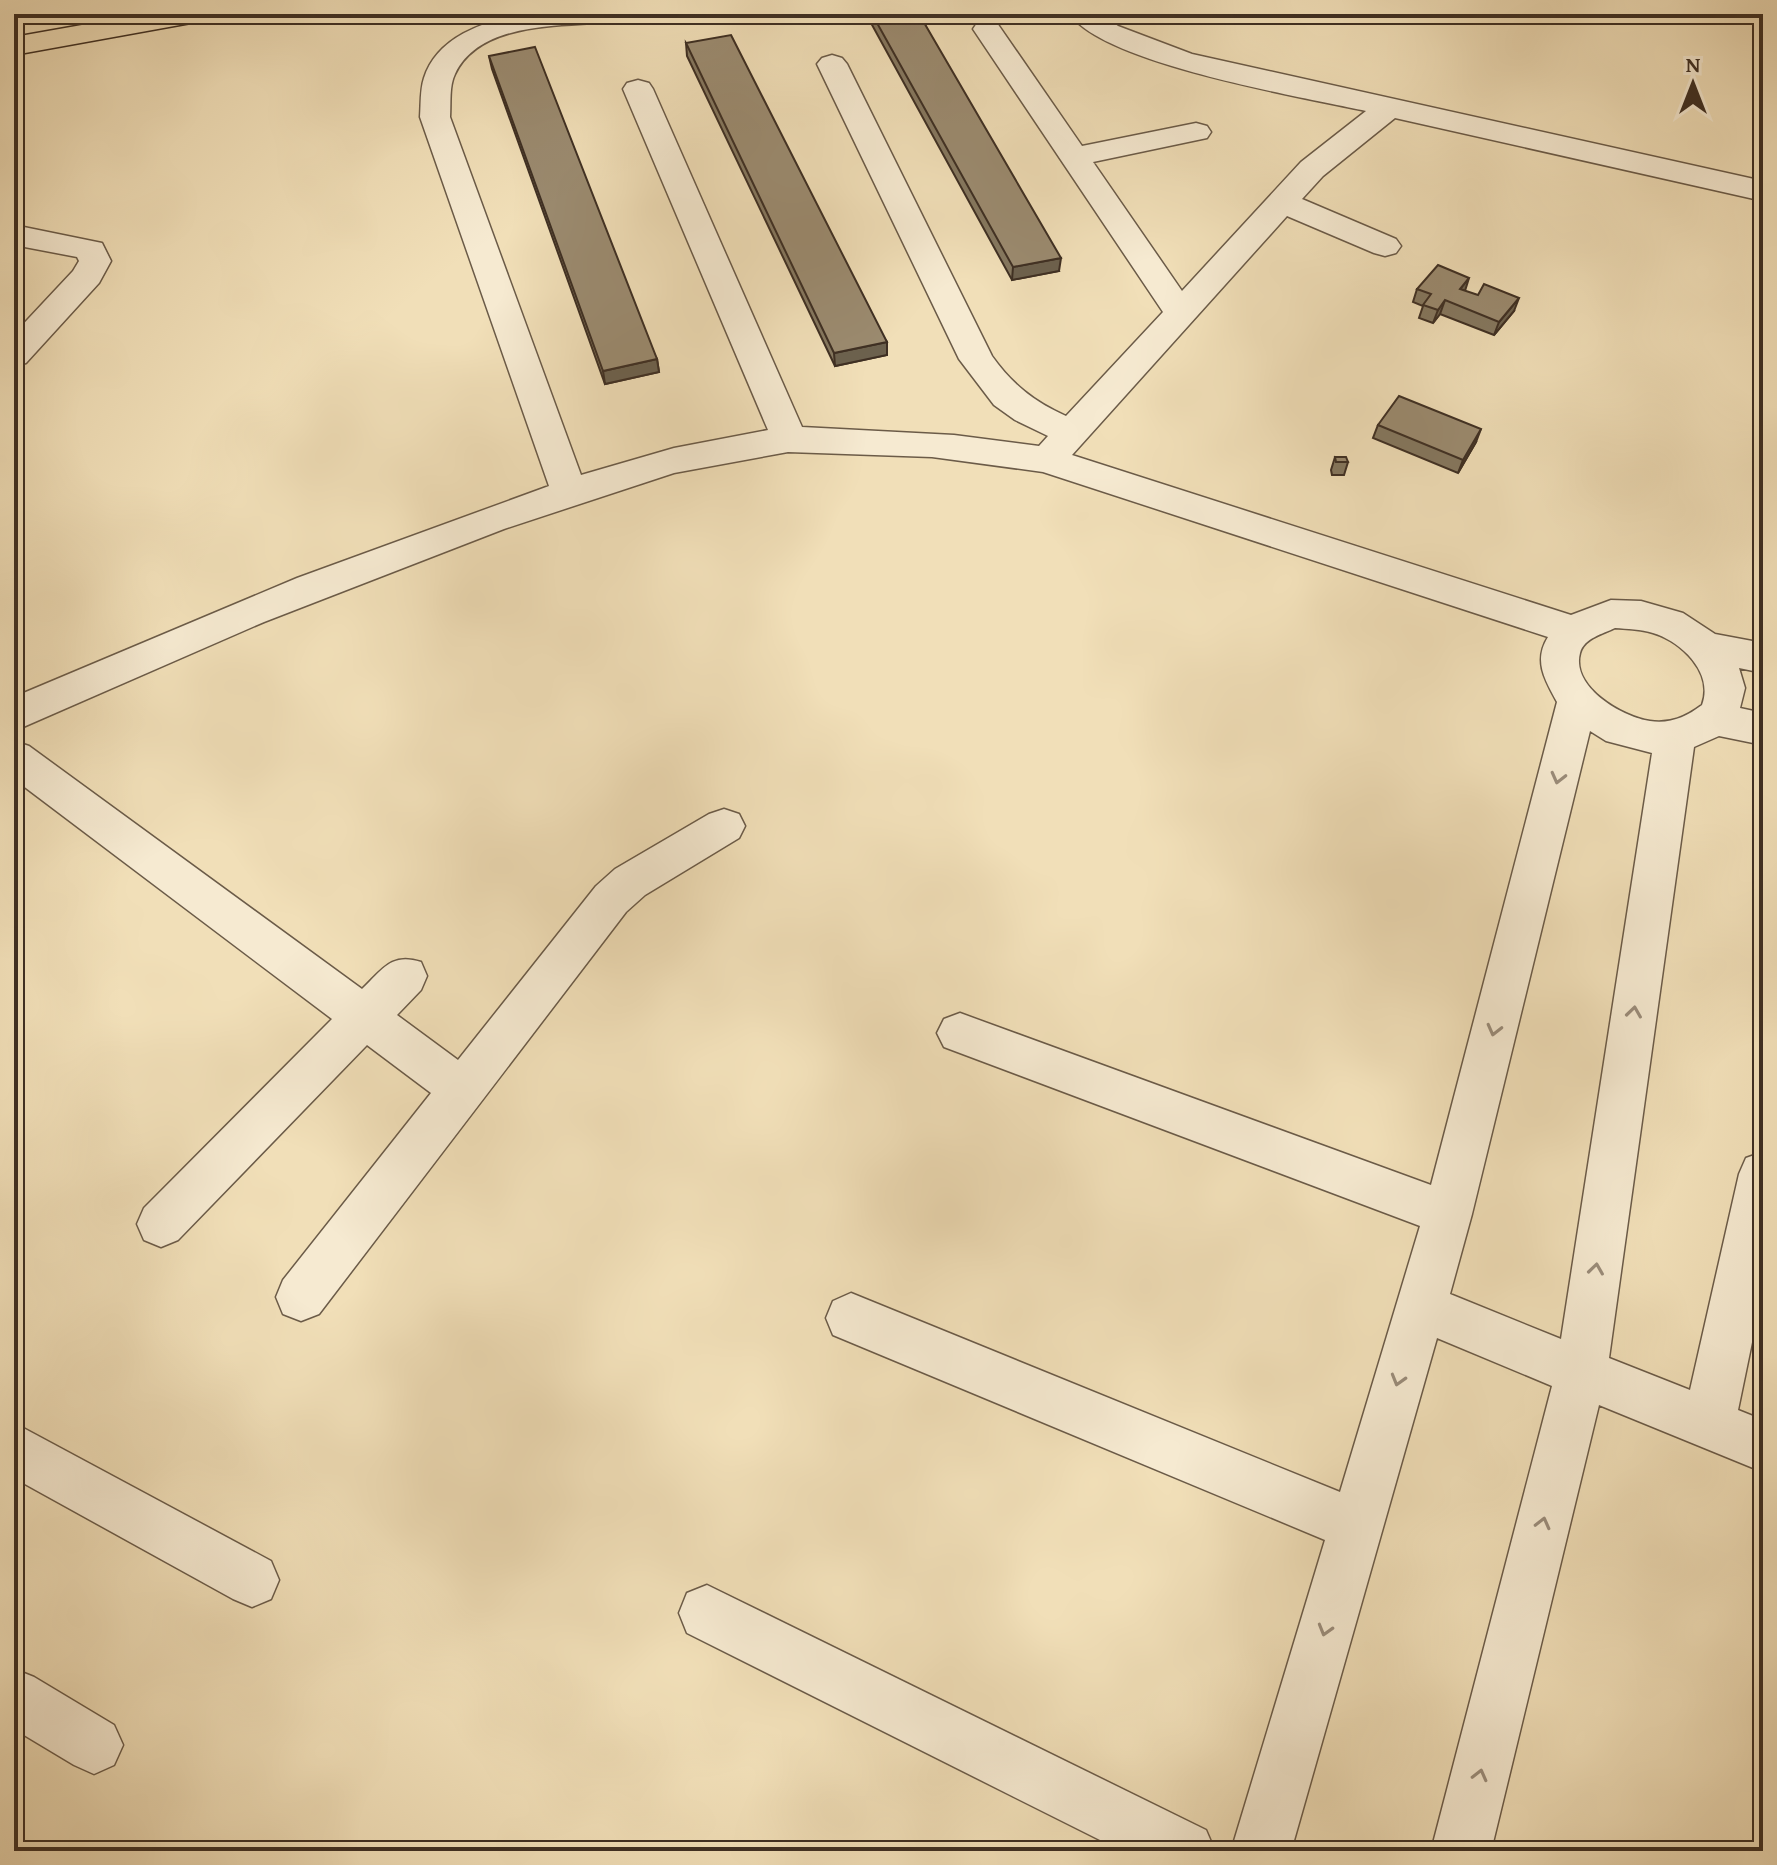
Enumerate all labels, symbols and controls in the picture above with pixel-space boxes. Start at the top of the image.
north arrow [1653,44,1733,124]
text: N [1686,48,1701,80]
one-way arrow [1550,771,1567,784]
one-way arrow [1625,1005,1642,1018]
one-way arrow [1487,1023,1504,1037]
one-way arrow [1587,1262,1604,1276]
one-way arrow [1391,1373,1407,1387]
one-way arrow [1534,1517,1551,1530]
one-way arrow [1318,1623,1334,1637]
one-way arrow [1471,1769,1488,1783]

